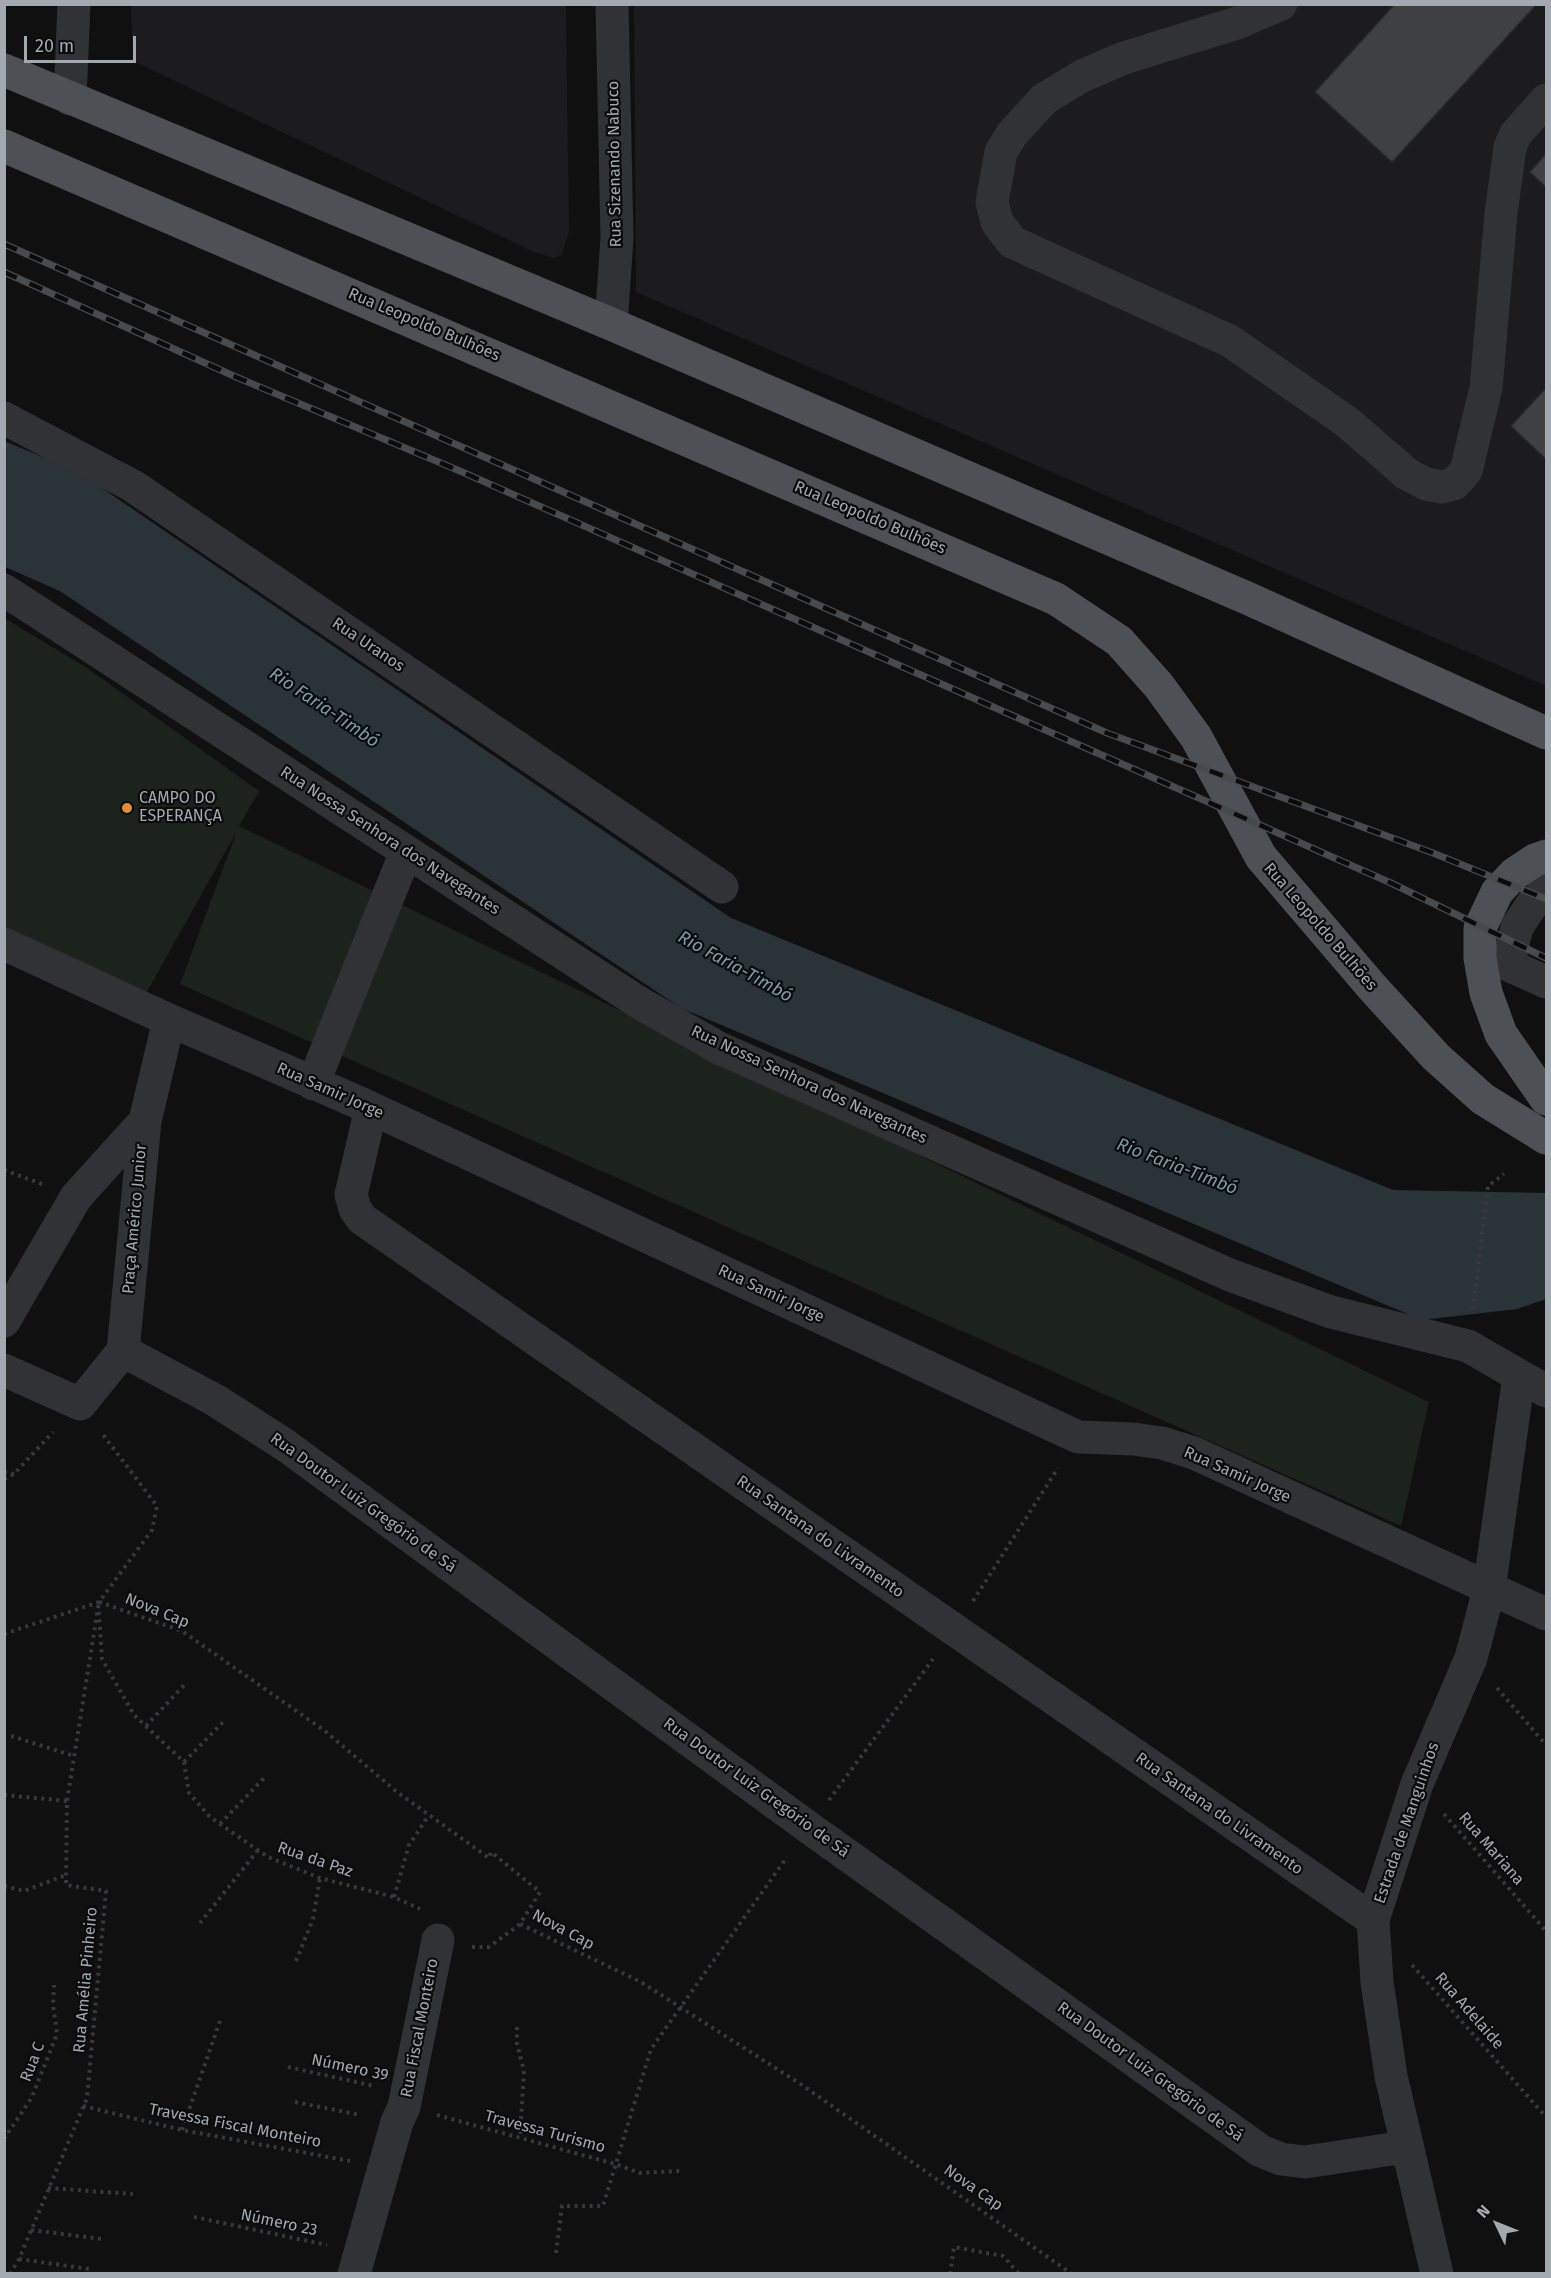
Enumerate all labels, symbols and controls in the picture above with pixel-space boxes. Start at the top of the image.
scale bar [27,24,140,62]
text: 20 m [35,35,74,57]
street label: Rua Sizenando Nabuco [604,81,626,247]
street label: Rua Leopoldo Bulhões [345,284,503,366]
street label: Rua Leopoldo Bulhões [791,477,949,559]
street label: Rua Uranos [328,614,408,676]
water label: Rio Faria-Timbó [265,663,383,753]
street label: Rua Nossa Senhora dos Navegantes [276,763,504,919]
place label: CAMPO DO ESPERANÇA [139,789,222,827]
marker: CAMPO DO ESPERANÇA [120,801,134,815]
street label: Rua Leopoldo Bulhões [1259,859,1381,995]
water label: Rio Faria-Timbó [674,927,796,1007]
street label: Rua Nossa Senhora dos Navegantes [688,1022,930,1148]
street label: Rua Samir Jorge [274,1059,386,1123]
water label: Rio Faria-Timbó [1113,1134,1241,1200]
street label: Praça Américo Junior [119,1143,151,1295]
street label: Rua Samir Jorge [715,1261,827,1327]
street label: Rua Doutor Luiz Gregório de Sá [266,1429,460,1577]
street label: Rua Samir Jorge [1181,1443,1293,1507]
street label: Rua Santana do Livramento [733,1472,907,1602]
street label: Nova Cap [122,1589,192,1633]
street label: Rua Doutor Luiz Gregório de Sá [659,1714,853,1862]
street label: Estrada de Manguinhos [1370,1740,1444,1906]
street label: Rua Santana do Livramento [1132,1749,1306,1879]
street label: Rua Mariana [1454,1809,1528,1889]
street label: Rua da Paz [275,1838,355,1882]
street label: Rua Amélia Pinheiro [70,1906,102,2054]
street label: Nova Cap [529,1906,597,1954]
street label: Rua Fiscal Monteiro [397,1957,443,2099]
street label: Rua Adelaide [1430,1969,1508,2053]
street label: Rua Doutor Luiz Gregório de Sá [1053,1998,1247,2146]
street label: Rua C [17,2039,49,2085]
street label: Número 39 [310,2050,390,2086]
street label: Travessa Fiscal Monteiro [147,2100,323,2152]
street label: Travessa Turismo [483,2107,607,2157]
street label: Nova Cap [940,2161,1006,2215]
north arrow [1467,2194,1527,2254]
text: N [1473,2201,1494,2222]
street label: Número 23 [239,2206,319,2240]

